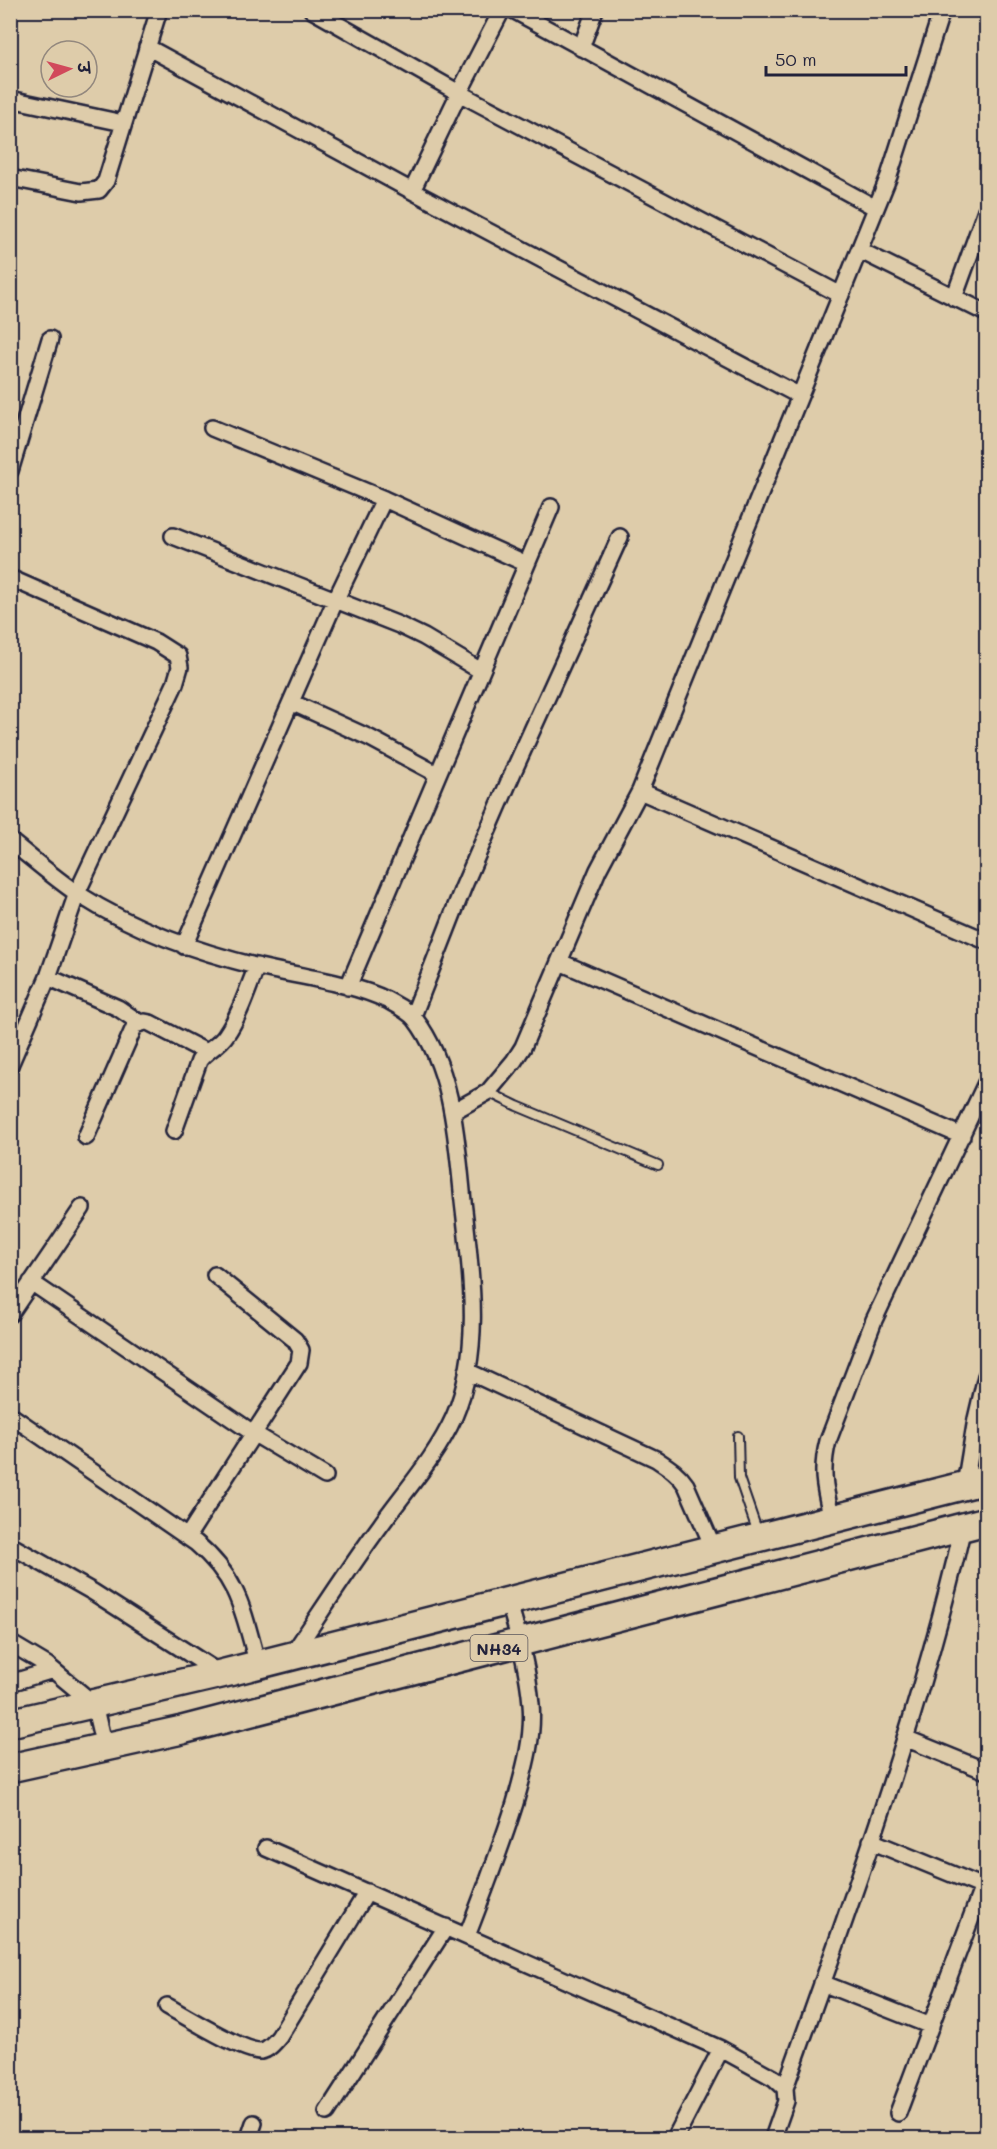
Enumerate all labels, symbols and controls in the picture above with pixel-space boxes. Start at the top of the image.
north arrow [39,39,99,99]
scale bar [766,39,906,77]
text: 50 m [775,47,817,71]
text: उ [73,59,95,75]
road number: NH34 [470,1635,528,1661]

